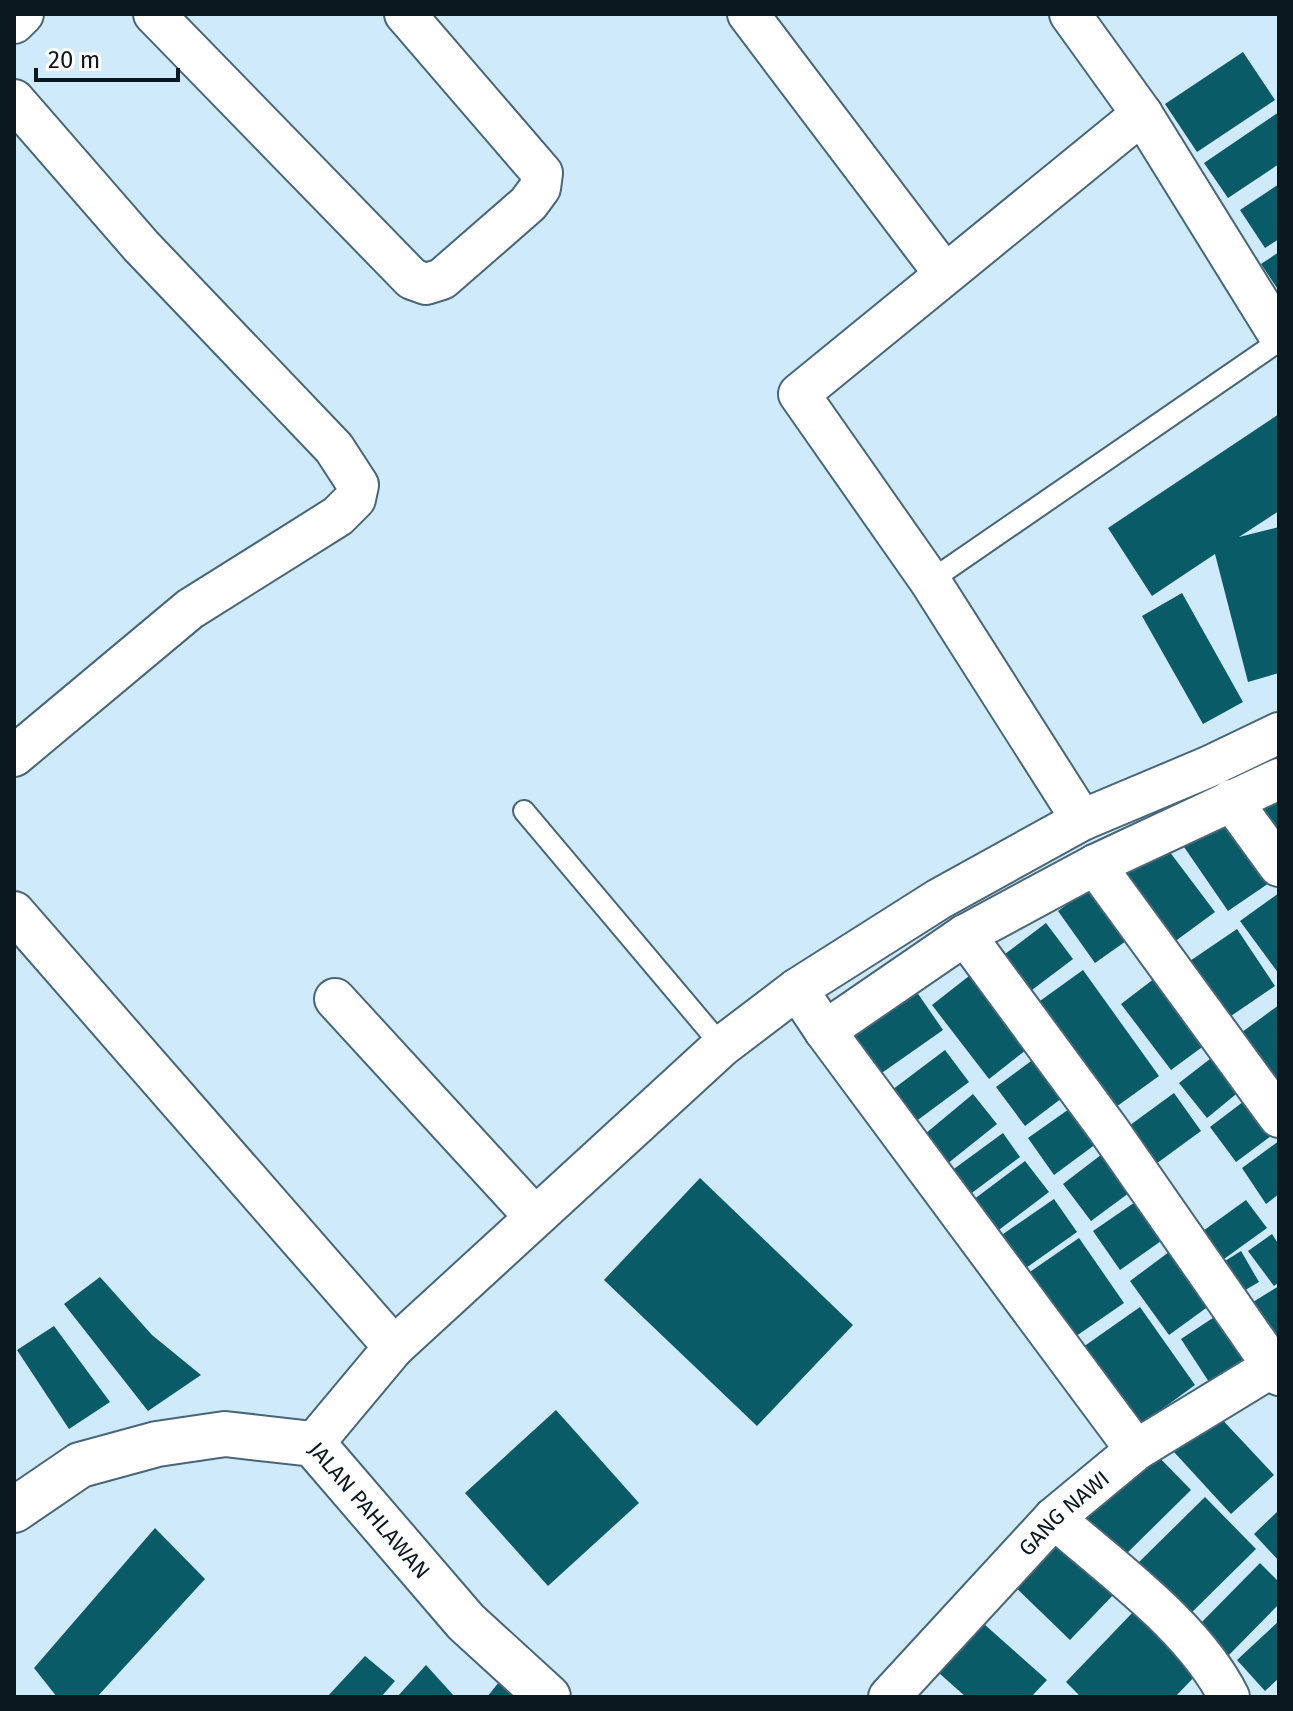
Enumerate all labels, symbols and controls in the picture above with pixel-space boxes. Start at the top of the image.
scale bar [36,32,178,82]
text: 20 m [48,46,100,74]
street label: JALAN PAHLAWAN [303,1436,436,1584]
street label: GANG NAWI [1013,1465,1115,1561]

